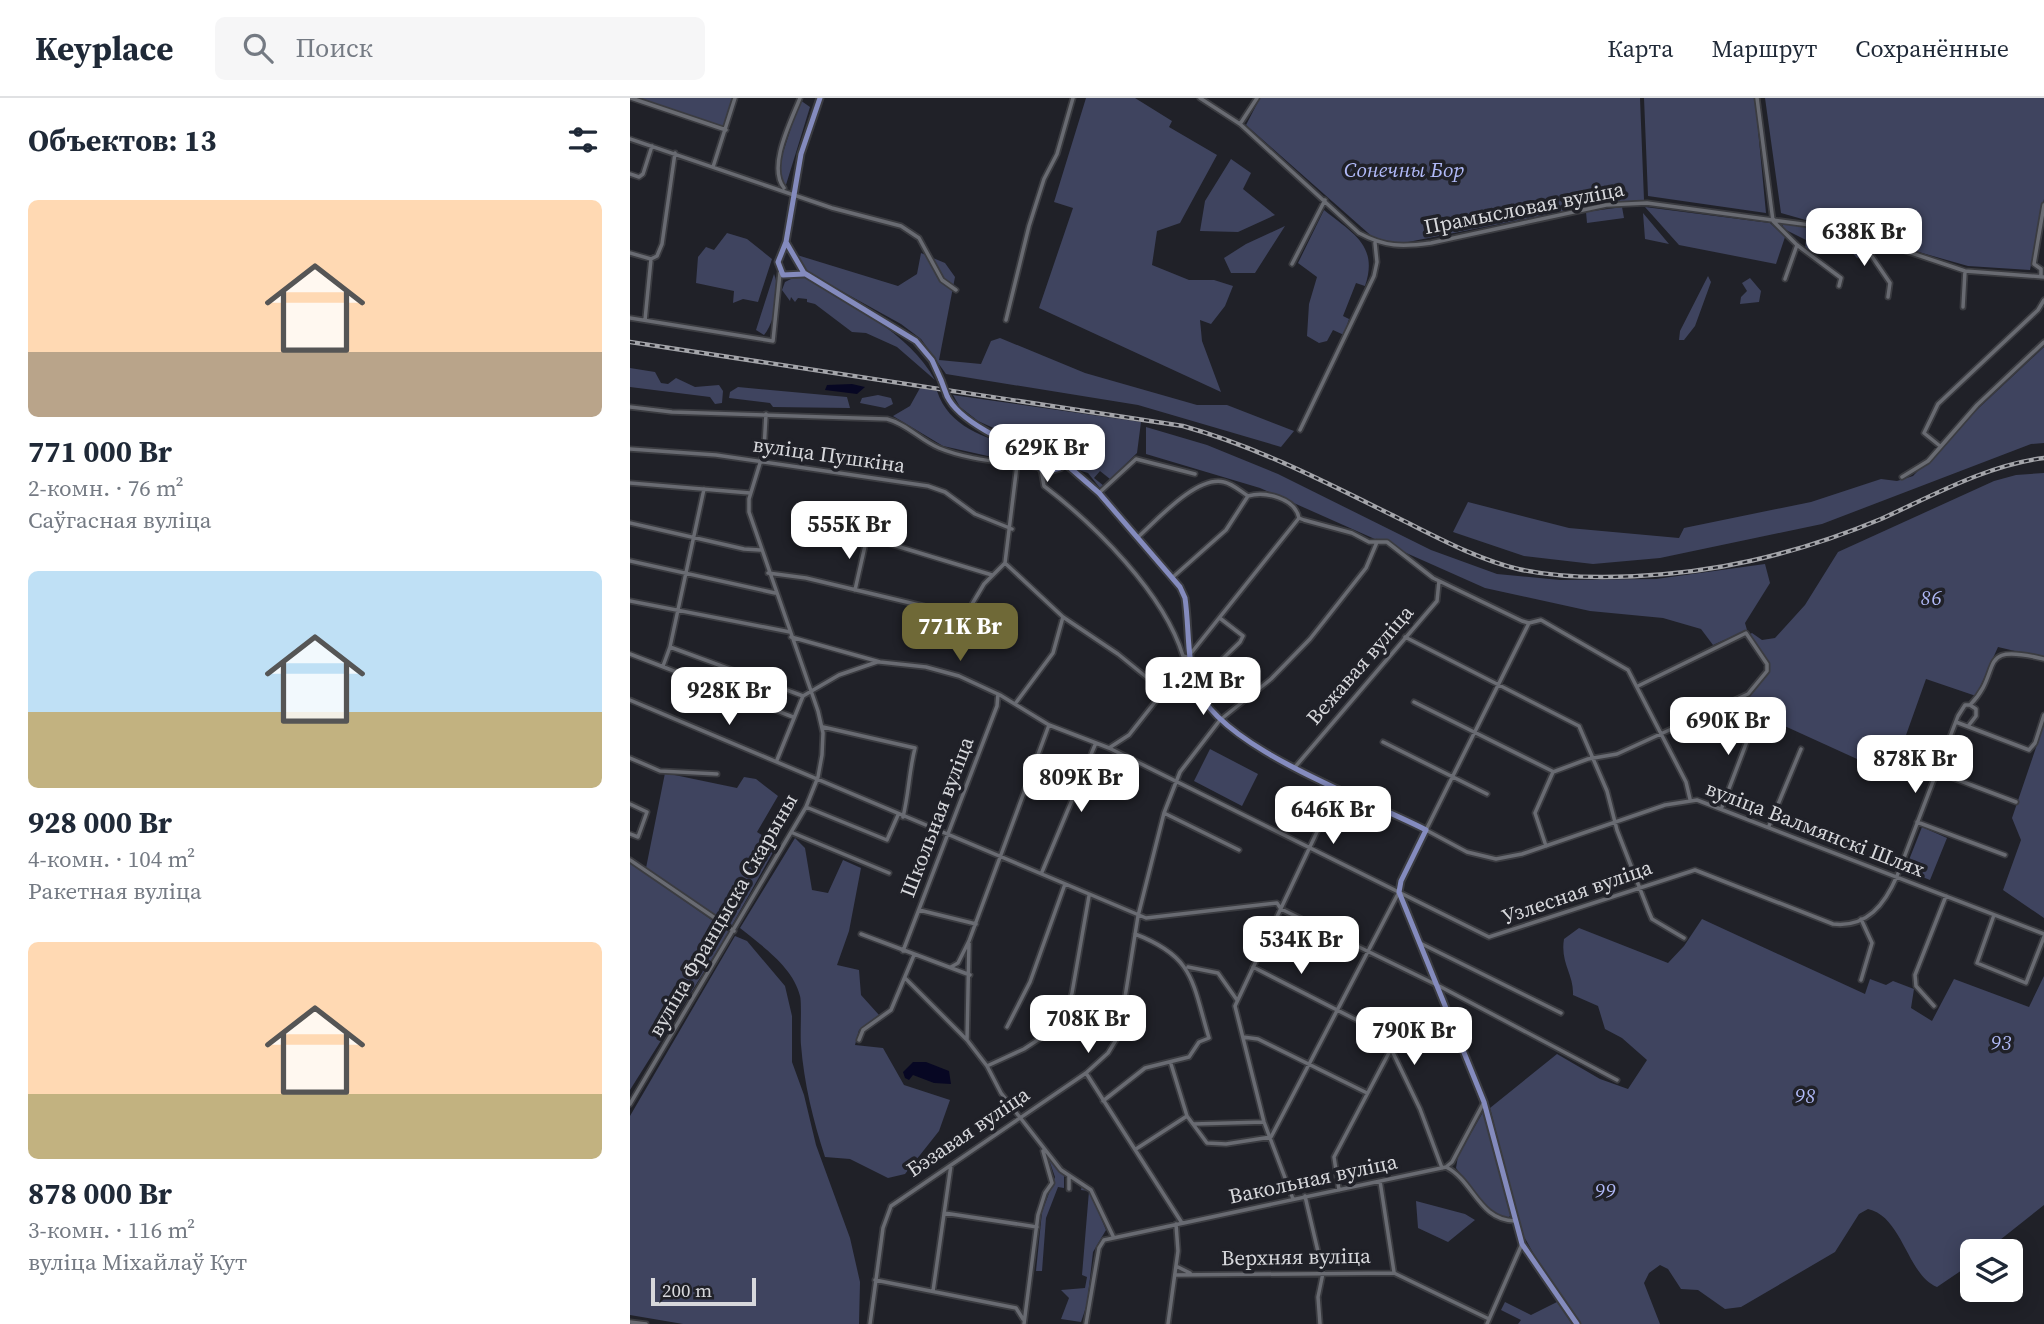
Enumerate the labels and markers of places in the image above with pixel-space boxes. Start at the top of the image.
pin: 638K Br [1799,208,1929,268]
pin: 629K Br [982,424,1112,484]
pin: 555K Br [784,502,914,561]
pin: 771K Br [895,603,1025,663]
pin: 1.2M Br [1138,658,1268,717]
pin: 928K Br [664,668,794,727]
pin: 690K Br [1663,698,1793,757]
pin: 878K Br [1850,736,1980,795]
pin: 809K Br [1016,754,1146,814]
pin: 646K Br [1268,786,1398,846]
pin: 534K Br [1236,916,1366,976]
pin: 708K Br [1023,996,1153,1055]
pin: 790K Br [1349,1007,1479,1067]

